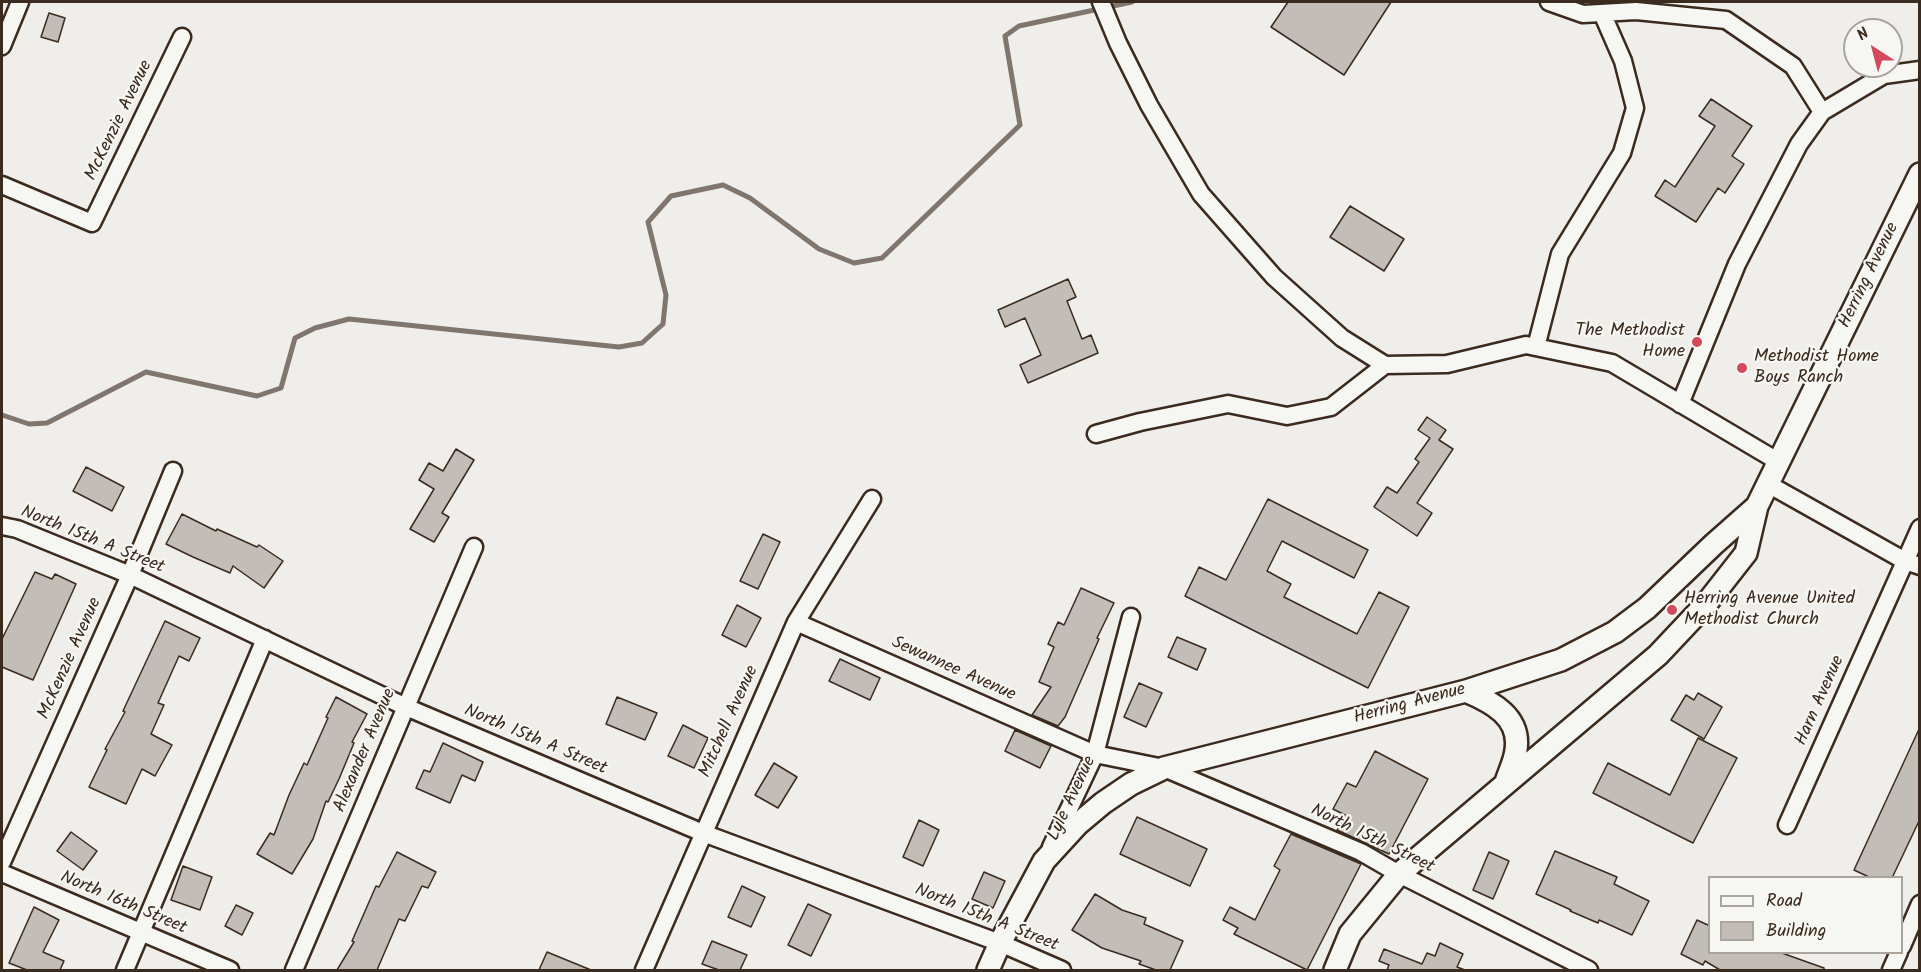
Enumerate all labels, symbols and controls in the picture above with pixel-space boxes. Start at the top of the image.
north arrow [1843,18,1903,78]
text: N [1852,22,1875,48]
street label: McKenzie Avenue [82,57,158,185]
street label: Herring Avenue [1835,220,1905,332]
place label: The Methodist Home [1575,321,1685,364]
marker: The Methodist Home [1690,335,1704,349]
place label: Methodist Home Boys Ranch [1754,347,1879,389]
marker: Methodist Home Boys Ranch [1735,361,1749,375]
street label: North 15th A Street [17,502,167,580]
place label: Herring Avenue United Methodist Church [1684,589,1855,632]
street label: McKenzie Avenue [34,595,108,723]
marker: Herring Avenue United Methodist Church [1665,603,1679,617]
street label: Sewannee Avenue [887,633,1019,707]
street label: Harn Avenue [1792,653,1850,749]
street label: Mitchell Avenue [696,663,764,781]
street label: Herring Avenue [1352,680,1468,730]
street label: Alexander Avenue [330,686,402,816]
street label: North 15th A Street [460,701,610,781]
street label: Lyle Avenue [1044,753,1102,845]
street label: North 15th Street [1307,801,1437,879]
street label: North 16th Street [57,868,189,940]
legend [1708,876,1903,954]
street label: North 15th A Street [911,880,1061,958]
text: Road [1766,887,1802,916]
text: Building [1766,917,1826,946]

